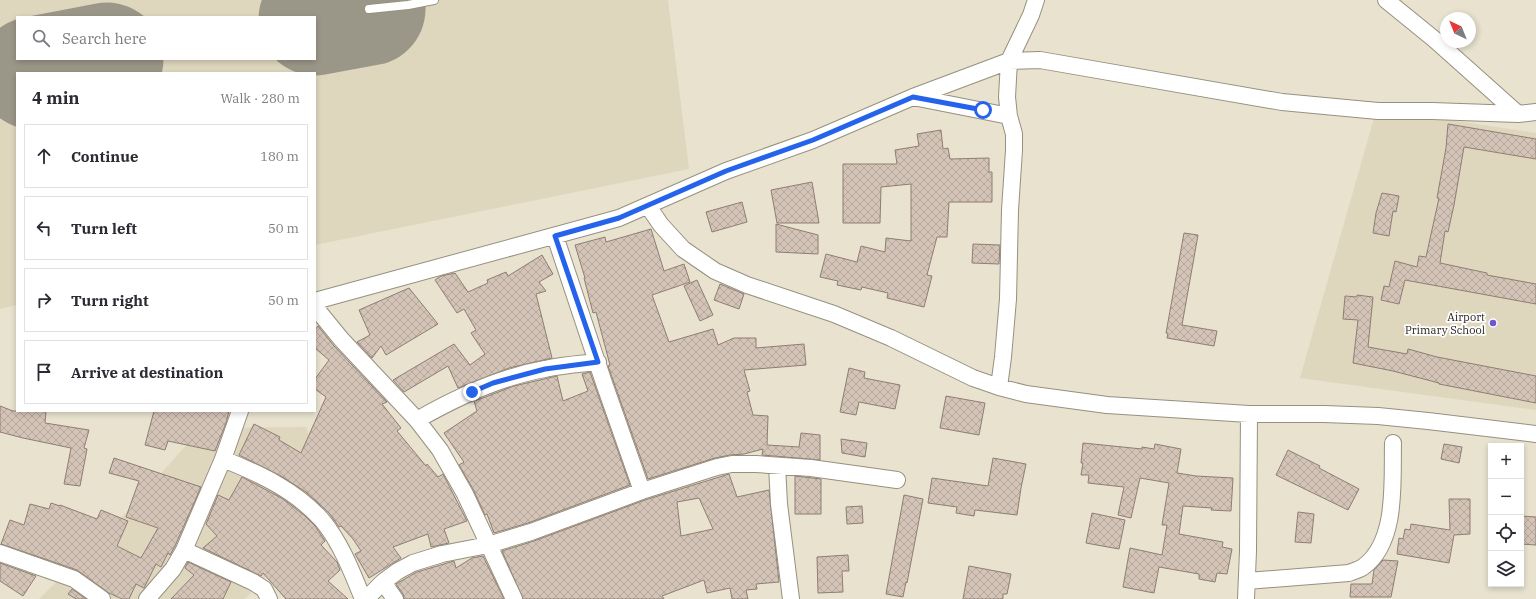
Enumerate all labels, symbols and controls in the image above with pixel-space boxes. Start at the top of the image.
north arrow [1440,12,1476,48]
search box [16,16,316,60]
icon: search [30,27,52,49]
text: Search here [62,29,147,48]
text: 4 min [32,87,80,109]
text: Walk · 280 m [221,90,300,107]
route start [974,101,992,119]
icon: ahead [33,145,55,167]
text: Continue [71,147,138,166]
text: 180 m [260,148,299,165]
icon: left [33,217,55,239]
text: Turn left [71,219,137,238]
text: 50 m [268,220,299,237]
icon: right [33,289,55,311]
text: Turn right [71,291,149,310]
text: 50 m [268,292,299,309]
place label: Airport Primary School [1405,310,1485,337]
marker: Airport Primary School [1488,318,1498,328]
icon: arrive [33,361,55,383]
text: Arrive at destination [71,363,223,382]
route end [463,383,481,401]
map controls [1488,443,1524,587]
button: + [1488,443,1524,479]
button: − [1488,479,1524,515]
button: locate [1488,515,1524,551]
button: layers [1488,551,1524,587]

